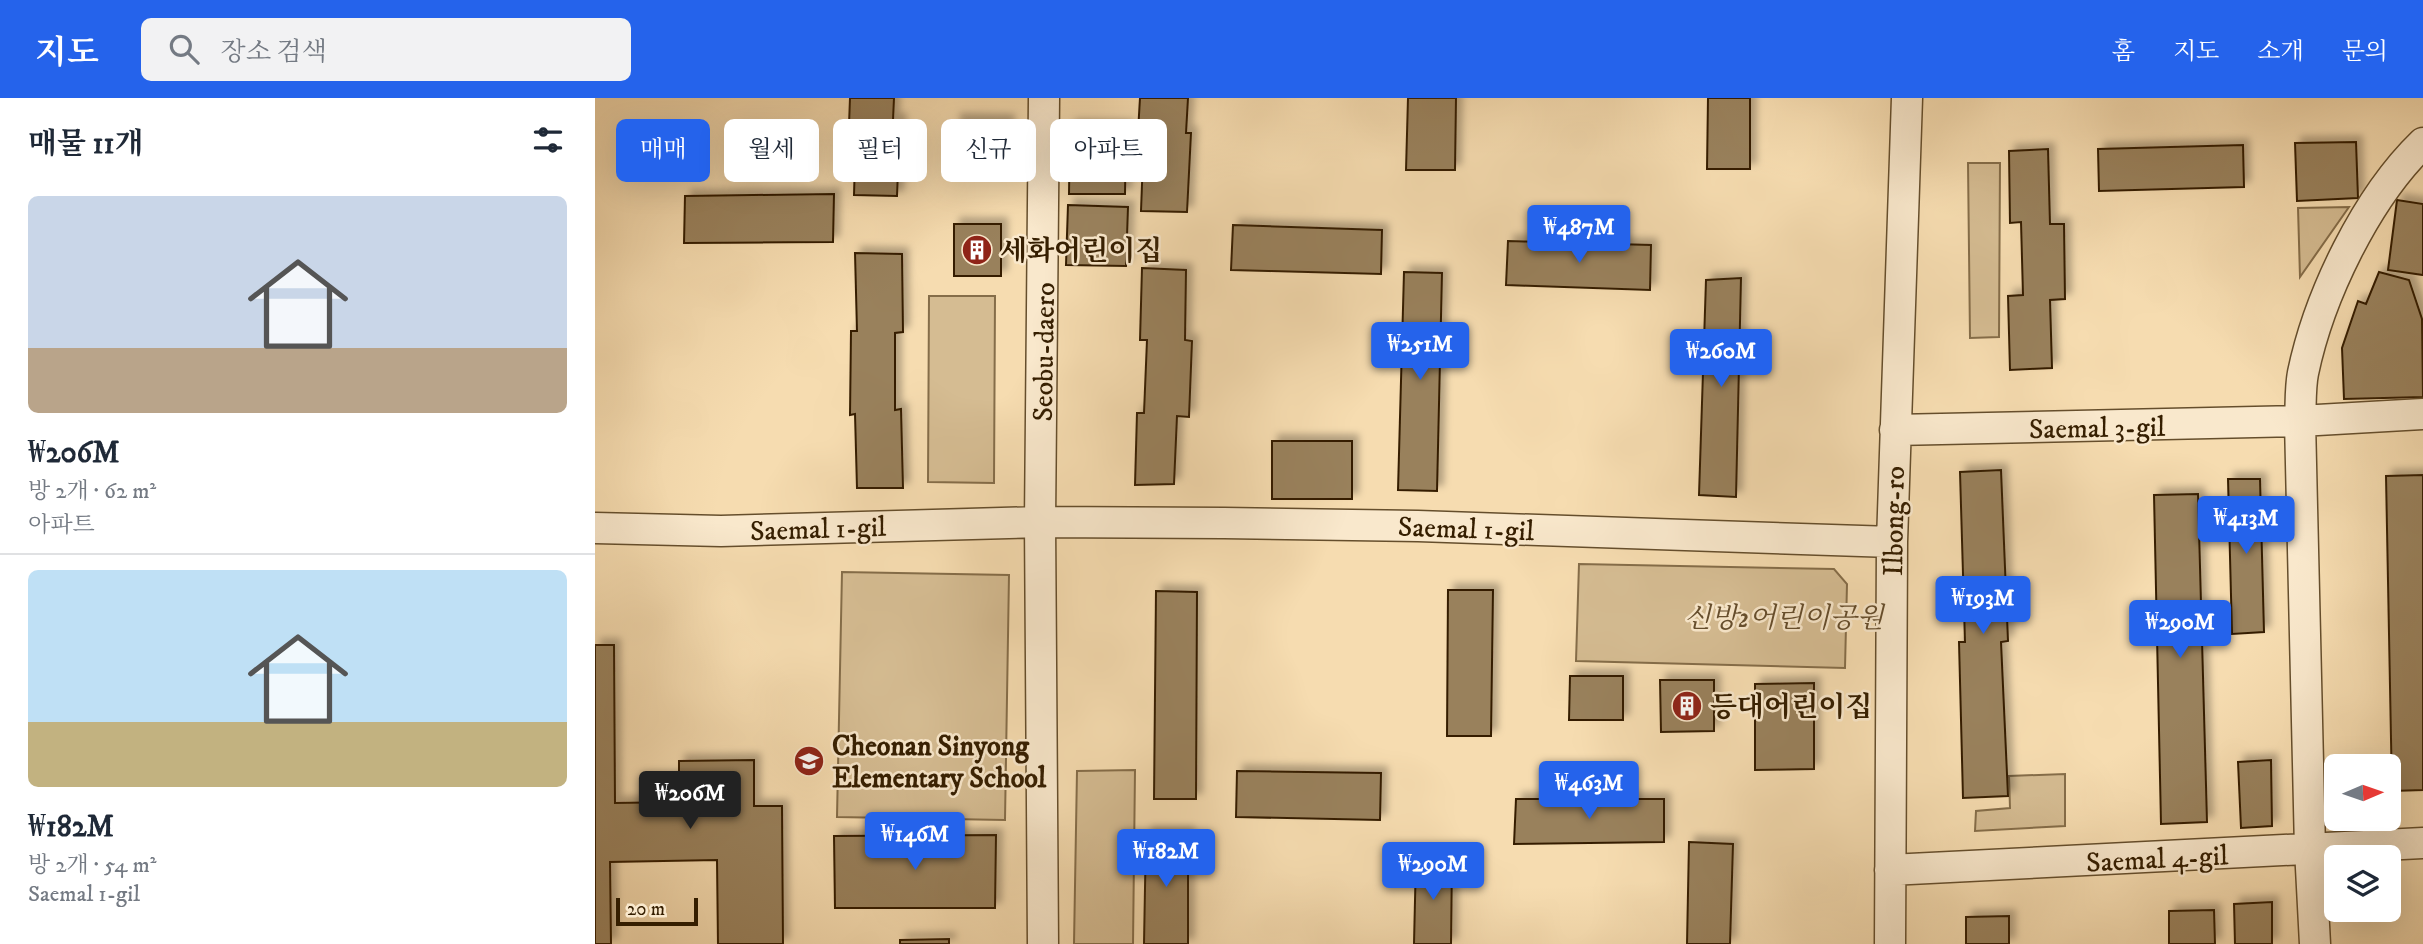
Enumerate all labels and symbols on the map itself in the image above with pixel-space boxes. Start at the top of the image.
pin: ₩487M [1530,206,1628,265]
building icon: 세화어린이집 [960,233,994,267]
place label: 세화어린이집 [1000,234,1162,269]
street label: Seobu-daero [1026,282,1063,422]
pin: ₩251M [1371,322,1469,382]
pin: ₩260M [1672,330,1770,389]
street label: Saemal 3-gil [2028,410,2166,447]
street label: Ilbong-ro [1876,466,1913,576]
pin: ₩413M [2197,496,2295,556]
street label: Saemal 1-gil [749,510,887,549]
street label: Saemal 1-gil [1397,510,1535,549]
pin: ₩193M [1934,576,2032,636]
park label: 신방2어린이공원 [1684,601,1886,636]
pin: ₩290M [2131,601,2229,660]
building icon: 등대어린이집 [1670,689,1704,723]
place label: 등대어린이집 [1710,690,1872,725]
place label: Cheonan Sinyong Elementary School [832,729,1047,796]
school or university icon: Cheonan Sinyong Elementary School [792,744,826,778]
north arrow [2324,754,2401,831]
pin: ₩463M [1540,762,1638,821]
pin: ₩206M [641,772,739,831]
pin: ₩146M [866,812,964,872]
pin: ₩182M [1117,830,1215,889]
street label: Saemal 4-gil [2085,838,2230,881]
pin: ₩290M [1384,842,1482,902]
scale bar [616,895,698,927]

